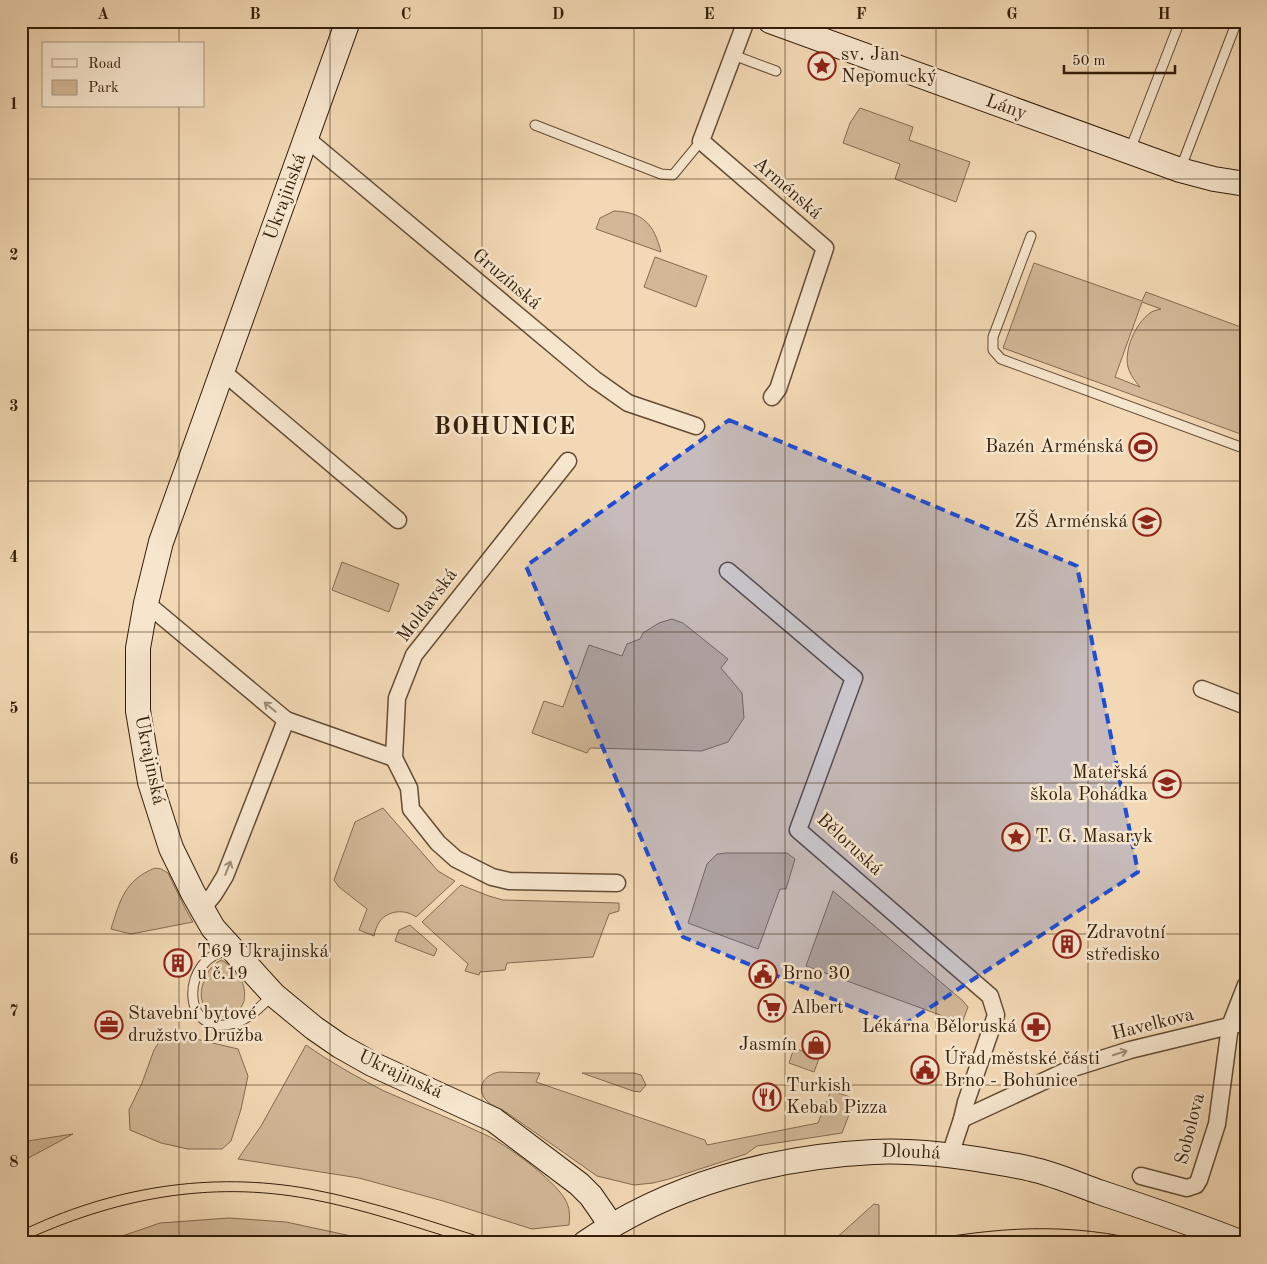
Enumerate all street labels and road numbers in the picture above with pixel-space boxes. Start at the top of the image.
street label: Lány [983,92,1029,124]
street label: Ukrajinská [262,150,311,243]
street label: Arménská [749,154,825,224]
street label: Gruzínská [468,246,544,314]
street label: Moldavská [394,565,462,646]
street label: Ukrajinská [130,714,168,807]
street label: Běloruská [813,810,886,880]
street label: Havelkova [1110,1005,1197,1044]
street label: Ukrajinská [355,1047,446,1103]
street label: Sobolova [1173,1091,1209,1167]
street label: Dlouhá [881,1142,942,1164]

